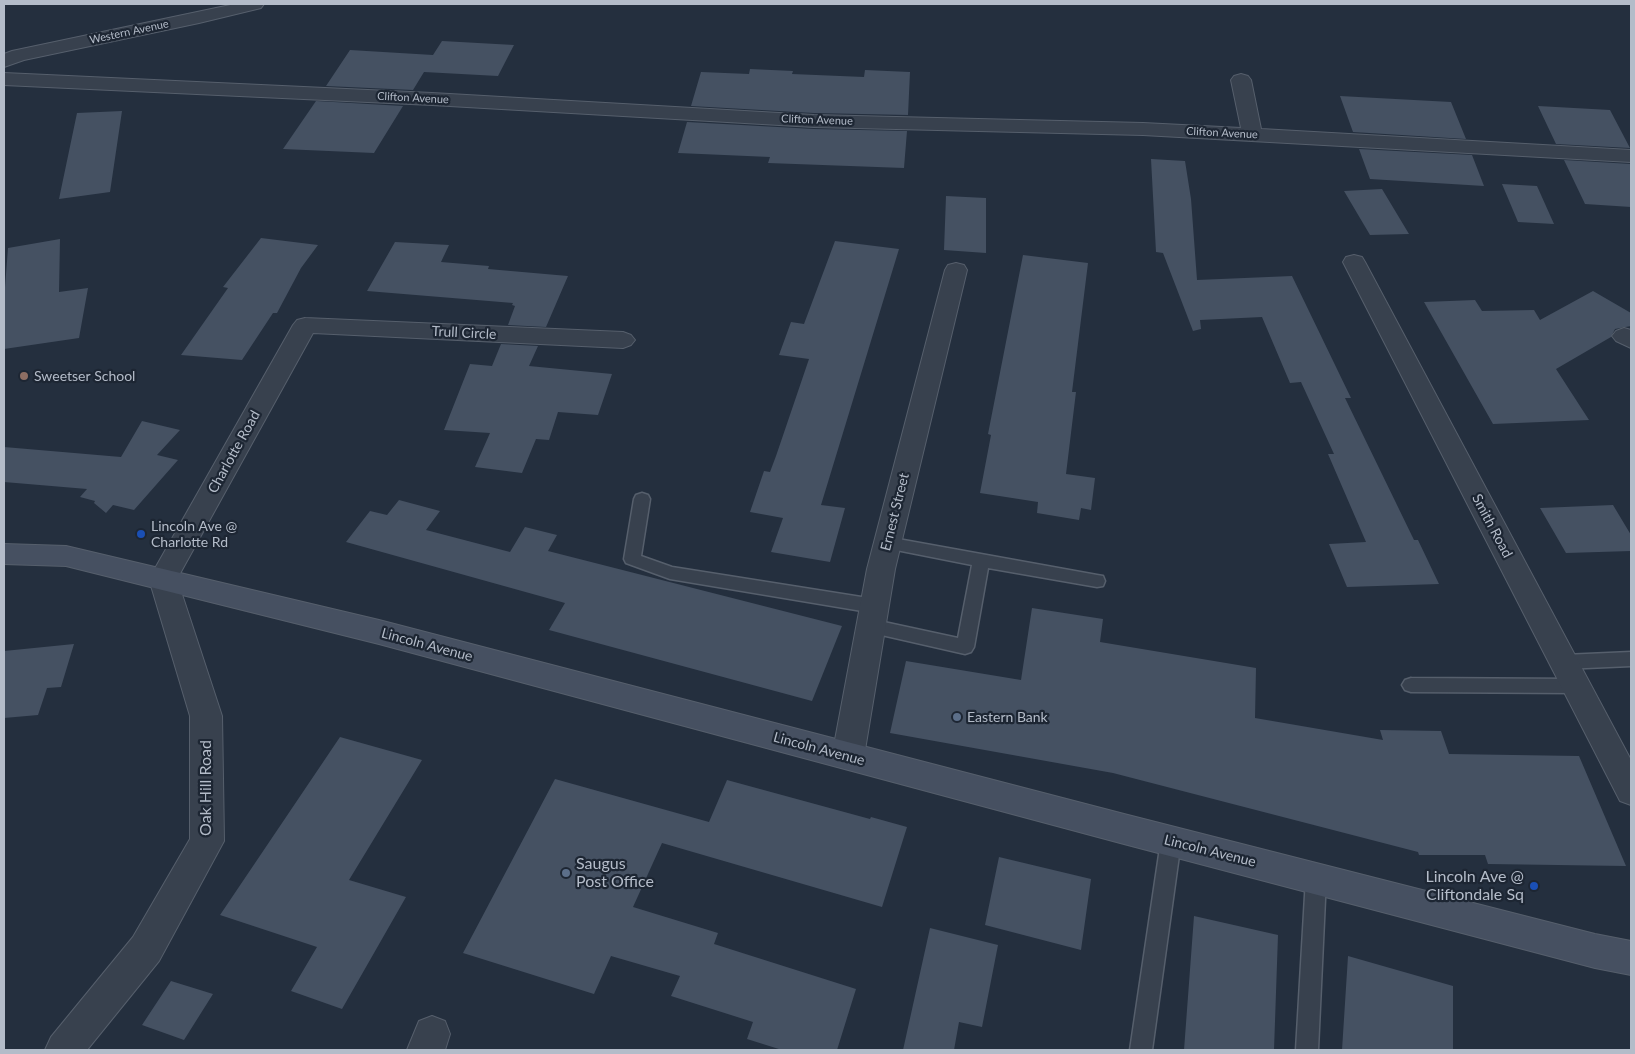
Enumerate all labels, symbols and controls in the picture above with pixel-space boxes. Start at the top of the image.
street label: Western Avenue [88,17,170,47]
street label: Clifton Avenue [377,90,449,106]
street label: Clifton Avenue [781,112,853,128]
street label: Clifton Avenue [1186,125,1258,141]
street label: Trull Circle [431,323,497,343]
place label: Sweetser School [34,368,135,384]
marker: Sweetser School [18,370,30,382]
street label: Charlotte Road [204,408,264,496]
street label: Ernest Street [877,471,913,553]
street label: Smith Road [1468,491,1516,561]
place label: Lincoln Ave @ Charlotte Rd [151,518,237,550]
marker: Lincoln Ave @ Charlotte Rd [135,528,147,540]
street label: Lincoln Avenue [379,625,475,665]
place label: Eastern Bank [967,709,1048,725]
marker: Eastern Bank [951,711,963,723]
street label: Lincoln Avenue [771,729,867,769]
street label: Oak Hill Road [196,740,216,836]
street label: Lincoln Avenue [1162,831,1258,871]
place label: Saugus Post Office [576,854,654,892]
marker: Saugus Post Office [560,867,572,879]
place label: Lincoln Ave @ Cliftondale Sq [1425,867,1524,905]
marker: Lincoln Ave @ Cliftondale Sq [1528,880,1540,892]

